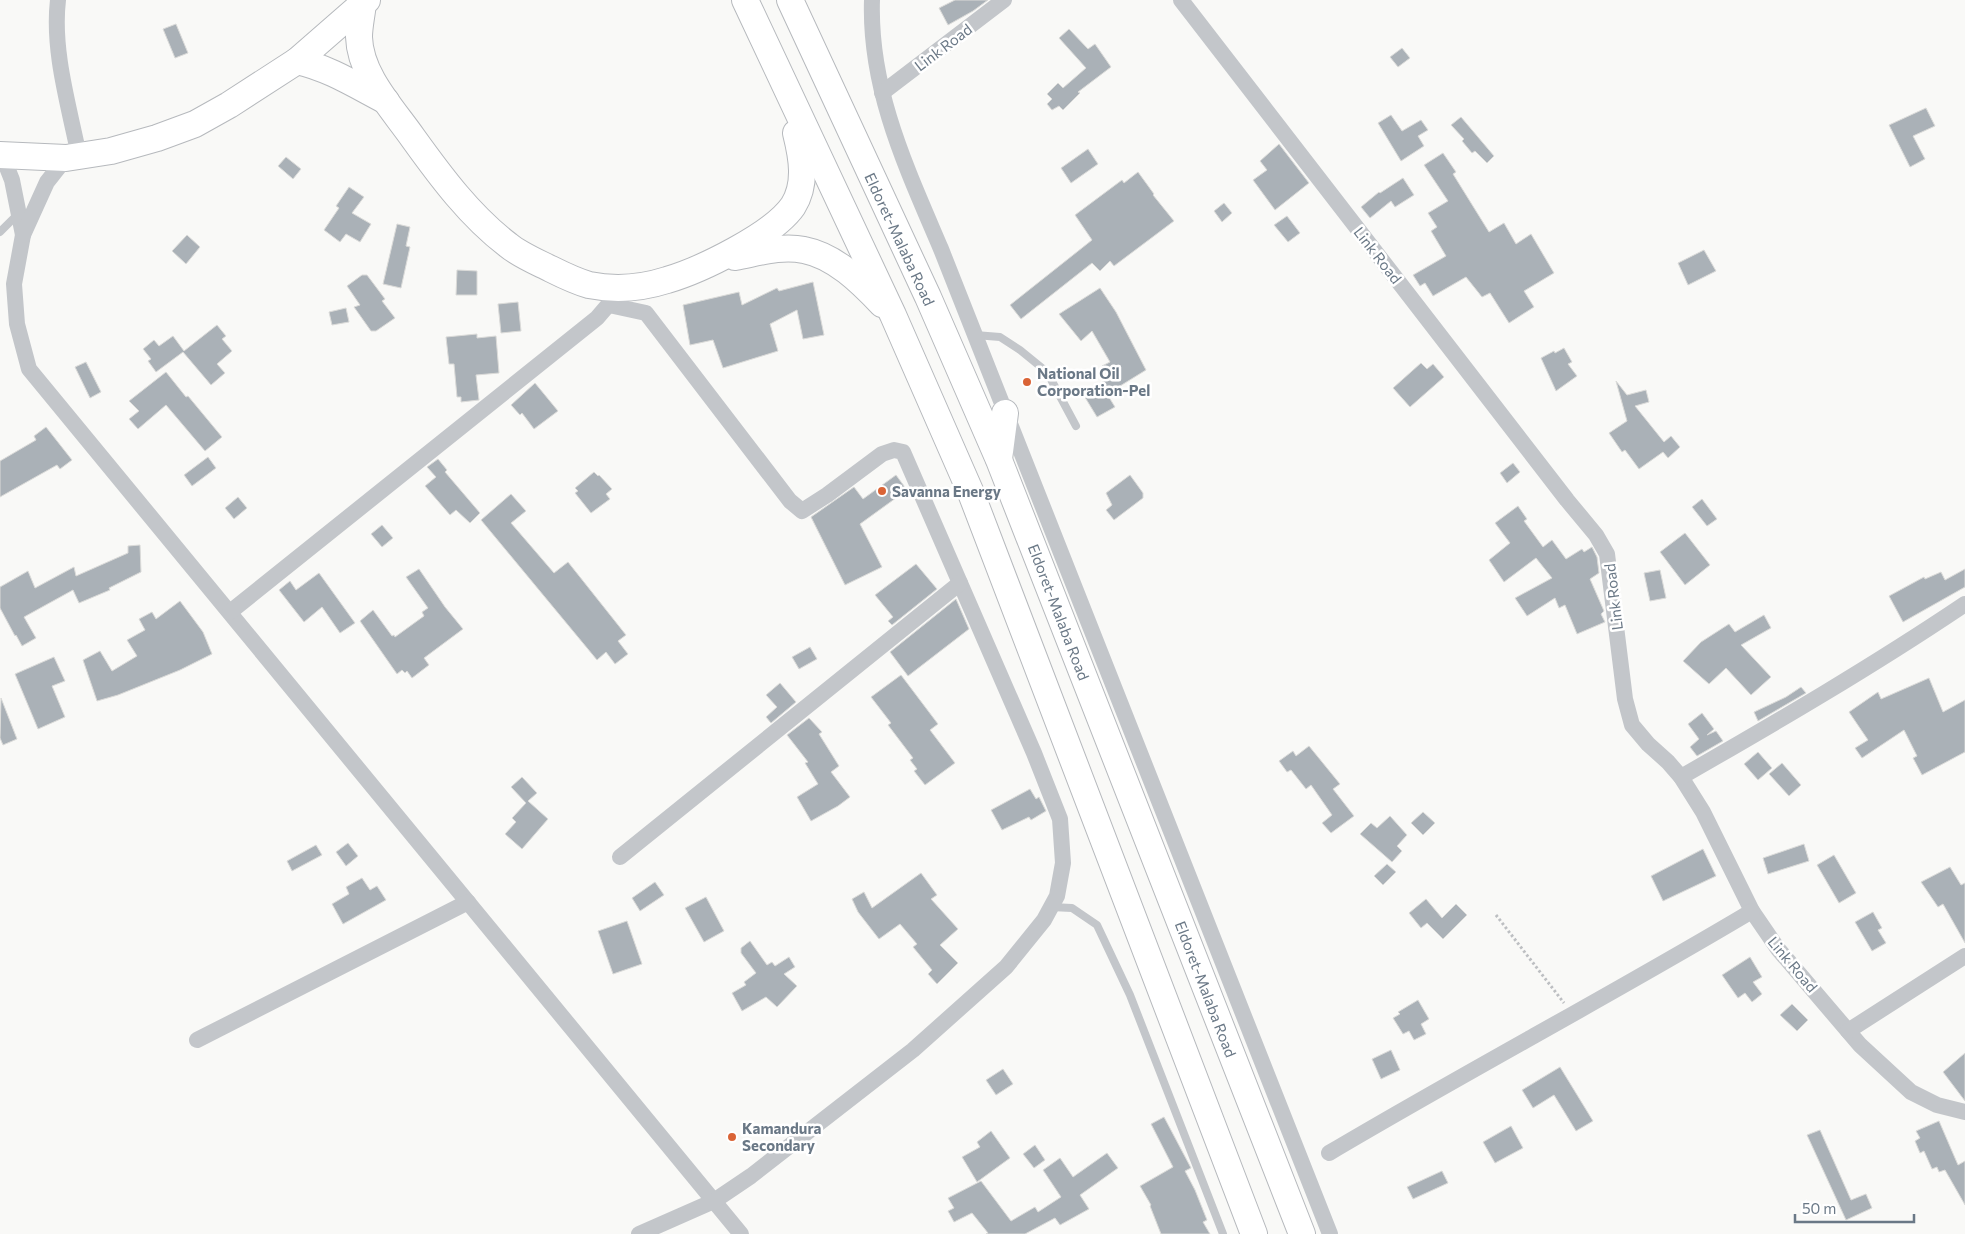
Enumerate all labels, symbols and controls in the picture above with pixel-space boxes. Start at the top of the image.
street label: Link Road [911,20,975,74]
street label: Eldoret-Malaba Road [861,170,939,308]
street label: Link Road [1350,223,1406,287]
place label: National Oil Corporation-Pel [1037,364,1150,399]
marker: National Oil Corporation-Pel [1021,376,1033,388]
place label: Savanna Energy [892,482,1002,500]
marker: Savanna Energy [876,485,888,497]
street label: Eldoret-Malaba Road [1025,541,1093,683]
street label: Link Road [1600,563,1626,631]
street label: Eldoret-Malaba Road [1172,918,1240,1060]
street label: Link Road [1765,933,1821,995]
place label: Kamandura Secondary [742,1119,821,1154]
marker: Kamandura Secondary [726,1131,738,1143]
scale bar [1795,1192,1914,1224]
text: 50 m [1802,1199,1836,1217]

